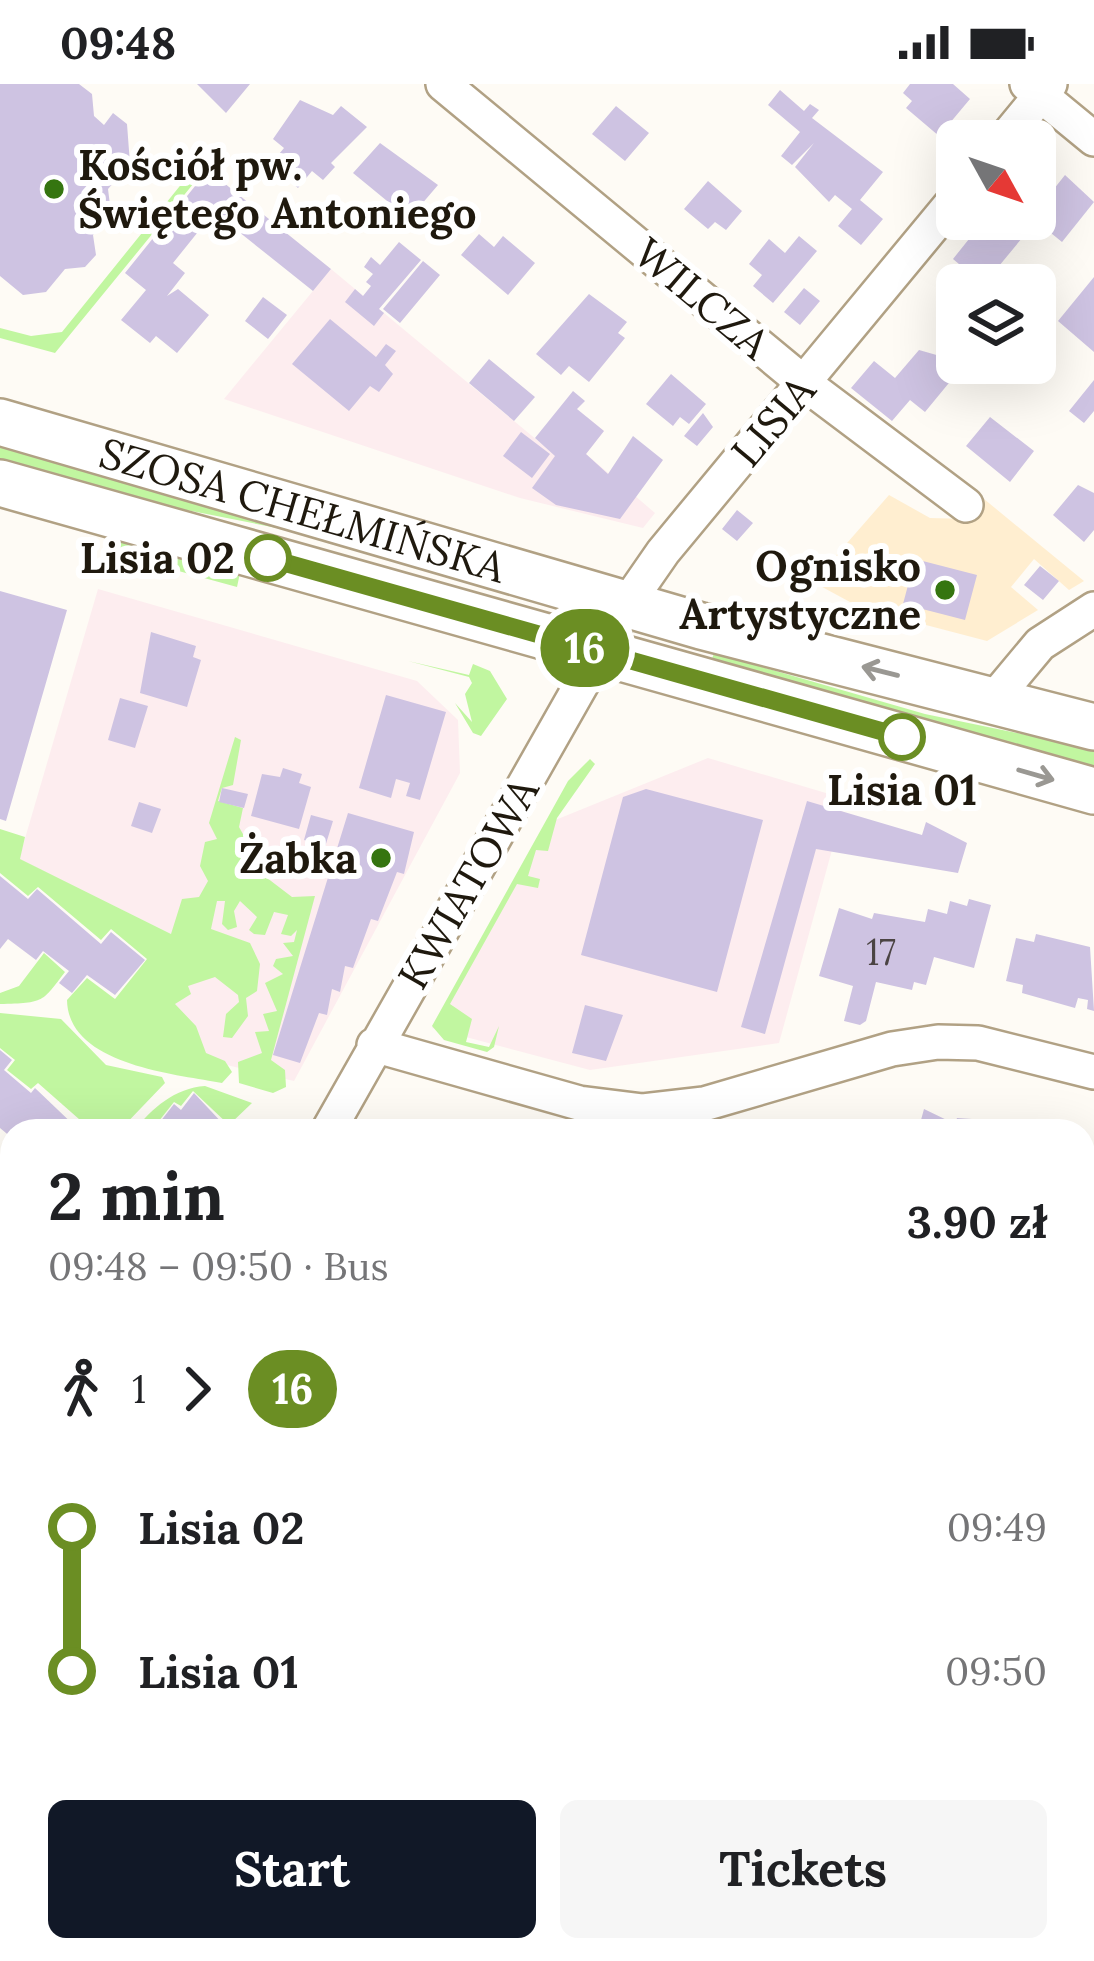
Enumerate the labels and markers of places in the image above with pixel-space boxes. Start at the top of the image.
place label: Kościół pw. Świętego Antoniego [78,138,476,240]
marker: Kościół pw. Świętego Antoniego [41,176,67,202]
place label: Lisia 02 [80,531,235,585]
marker: Lisia 02 [246,536,290,580]
place label: Ognisko Artystyczne [679,539,921,641]
marker: Ognisko Artystyczne [932,577,958,603]
marker: Lisia 01 [880,715,924,759]
place label: Lisia 01 [827,763,977,817]
place label: Żabka [239,831,357,885]
marker: Żabka [368,845,394,871]

